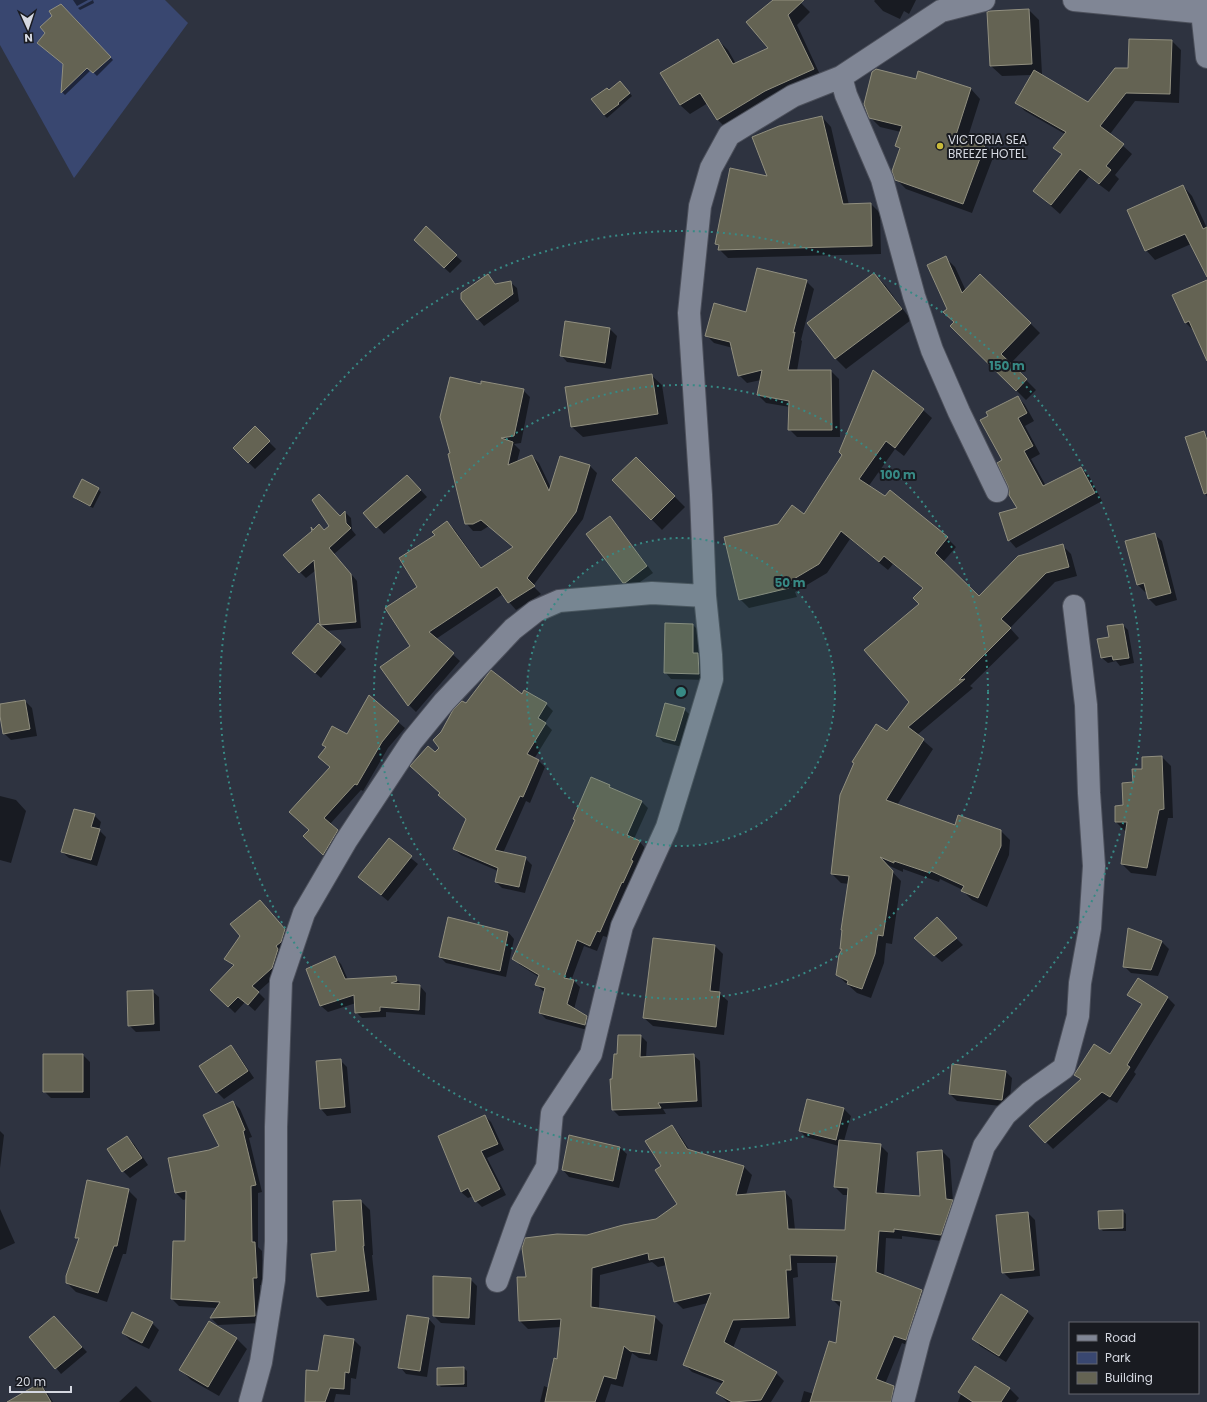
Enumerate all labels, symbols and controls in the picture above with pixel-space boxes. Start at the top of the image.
north arrow [8,8,48,48]
text: N [24,30,33,46]
place label: VICTORIA SEA BREEZE HOTEL [948,131,1027,162]
marker: VICTORIA SEA BREEZE HOTEL [935,141,945,151]
text: 150 m [989,357,1025,374]
text: 100 m [880,466,916,483]
text: 50 m [775,574,806,591]
centre of rings [674,685,688,699]
legend [1069,1322,1199,1394]
text: Road [1105,1329,1136,1346]
text: Park [1105,1349,1132,1366]
scale bar [10,1368,71,1394]
text: Building [1105,1369,1153,1386]
text: 20 m [16,1373,46,1390]

